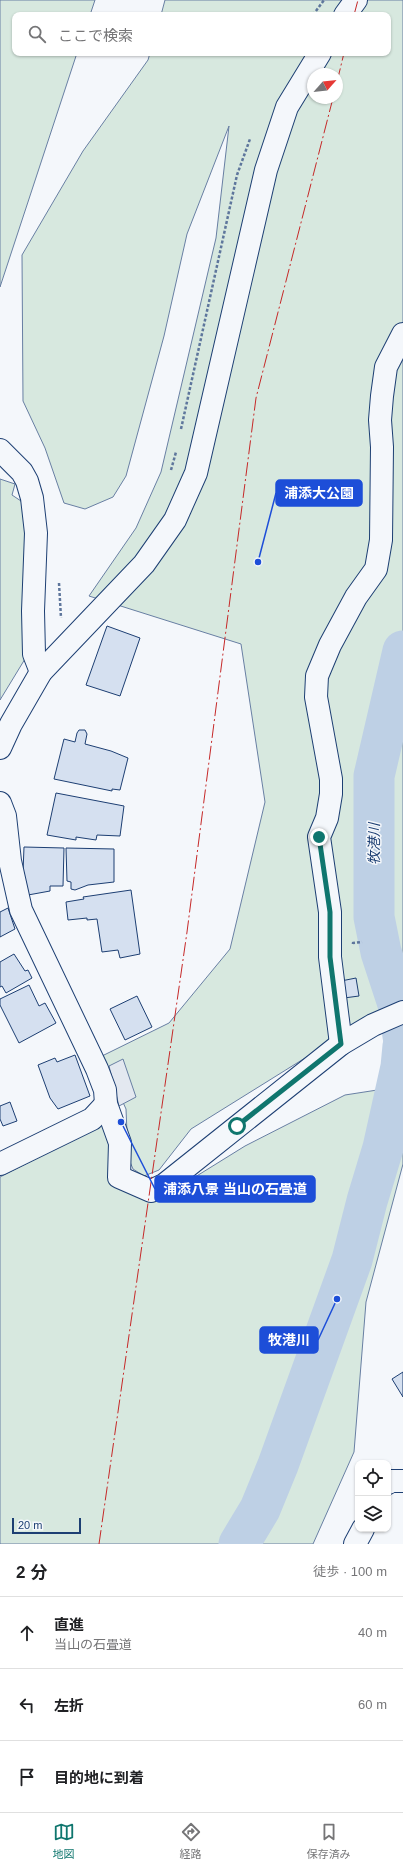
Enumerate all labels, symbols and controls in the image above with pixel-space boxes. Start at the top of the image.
search box [12,12,391,56]
icon: search [26,23,48,45]
text: ここで検索 [58,27,133,44]
north arrow [307,68,343,104]
callout: 浦添大公園 [276,480,362,506]
text: 浦添大公園 [284,485,354,501]
water label: 牧港川 [366,821,382,865]
route end [310,828,328,846]
route start [228,1117,246,1135]
callout: 浦添八景 当山の石畳道 [155,1176,315,1202]
text: 浦添八景 当山の石畳道 [163,1181,307,1197]
callout: 牧港川 [260,1327,318,1353]
text: 牧港川 [268,1332,310,1348]
map controls [355,1460,391,1532]
button: locate [355,1460,391,1496]
button: layers [355,1496,391,1532]
scale bar [12,1516,81,1535]
text: 20 m [18,1519,42,1531]
text: 2 分 [16,1563,47,1582]
text: 徒歩 · 100 m [313,1564,387,1579]
text: 直進 [54,1616,84,1633]
icon: ahead [16,1622,38,1644]
text: 40 m [358,1625,387,1640]
text: 当山の石畳道 [54,1637,132,1652]
icon: left [16,1694,38,1716]
text: 左折 [54,1697,84,1714]
text: 60 m [358,1697,387,1712]
icon: arrive [16,1766,38,1788]
text: 目的地に到着 [54,1769,144,1786]
tab: 地図 [53,1821,75,1861]
tab: 経路 [180,1821,202,1861]
tab: 保存済み [307,1821,351,1861]

